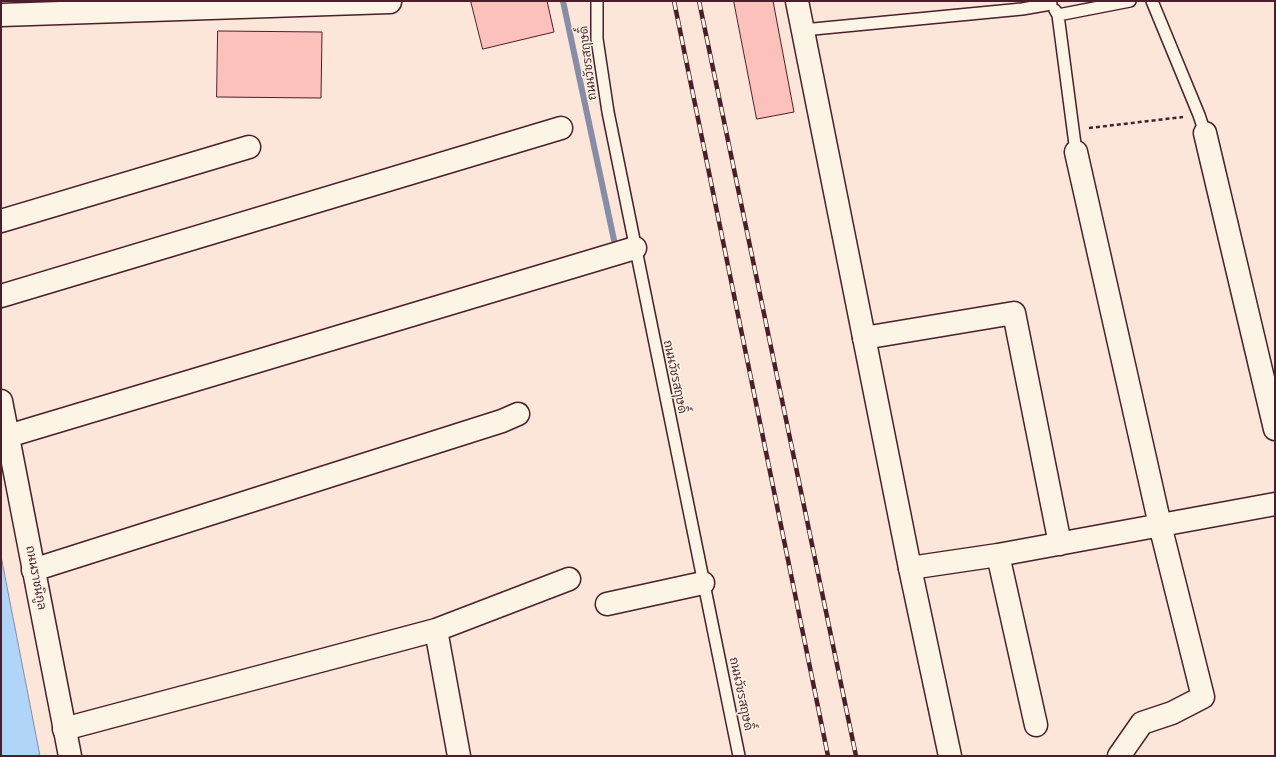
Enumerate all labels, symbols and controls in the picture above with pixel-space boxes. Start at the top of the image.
street label: ถนนวัชรสฤษดิ์ [577,25,601,101]
street label: ถนนวัชรสฤษดิ์ [659,339,689,415]
street label: ถนนราชนิกูล [22,545,48,611]
street label: ถนนวัชรสฤษดิ์ [725,656,755,732]

